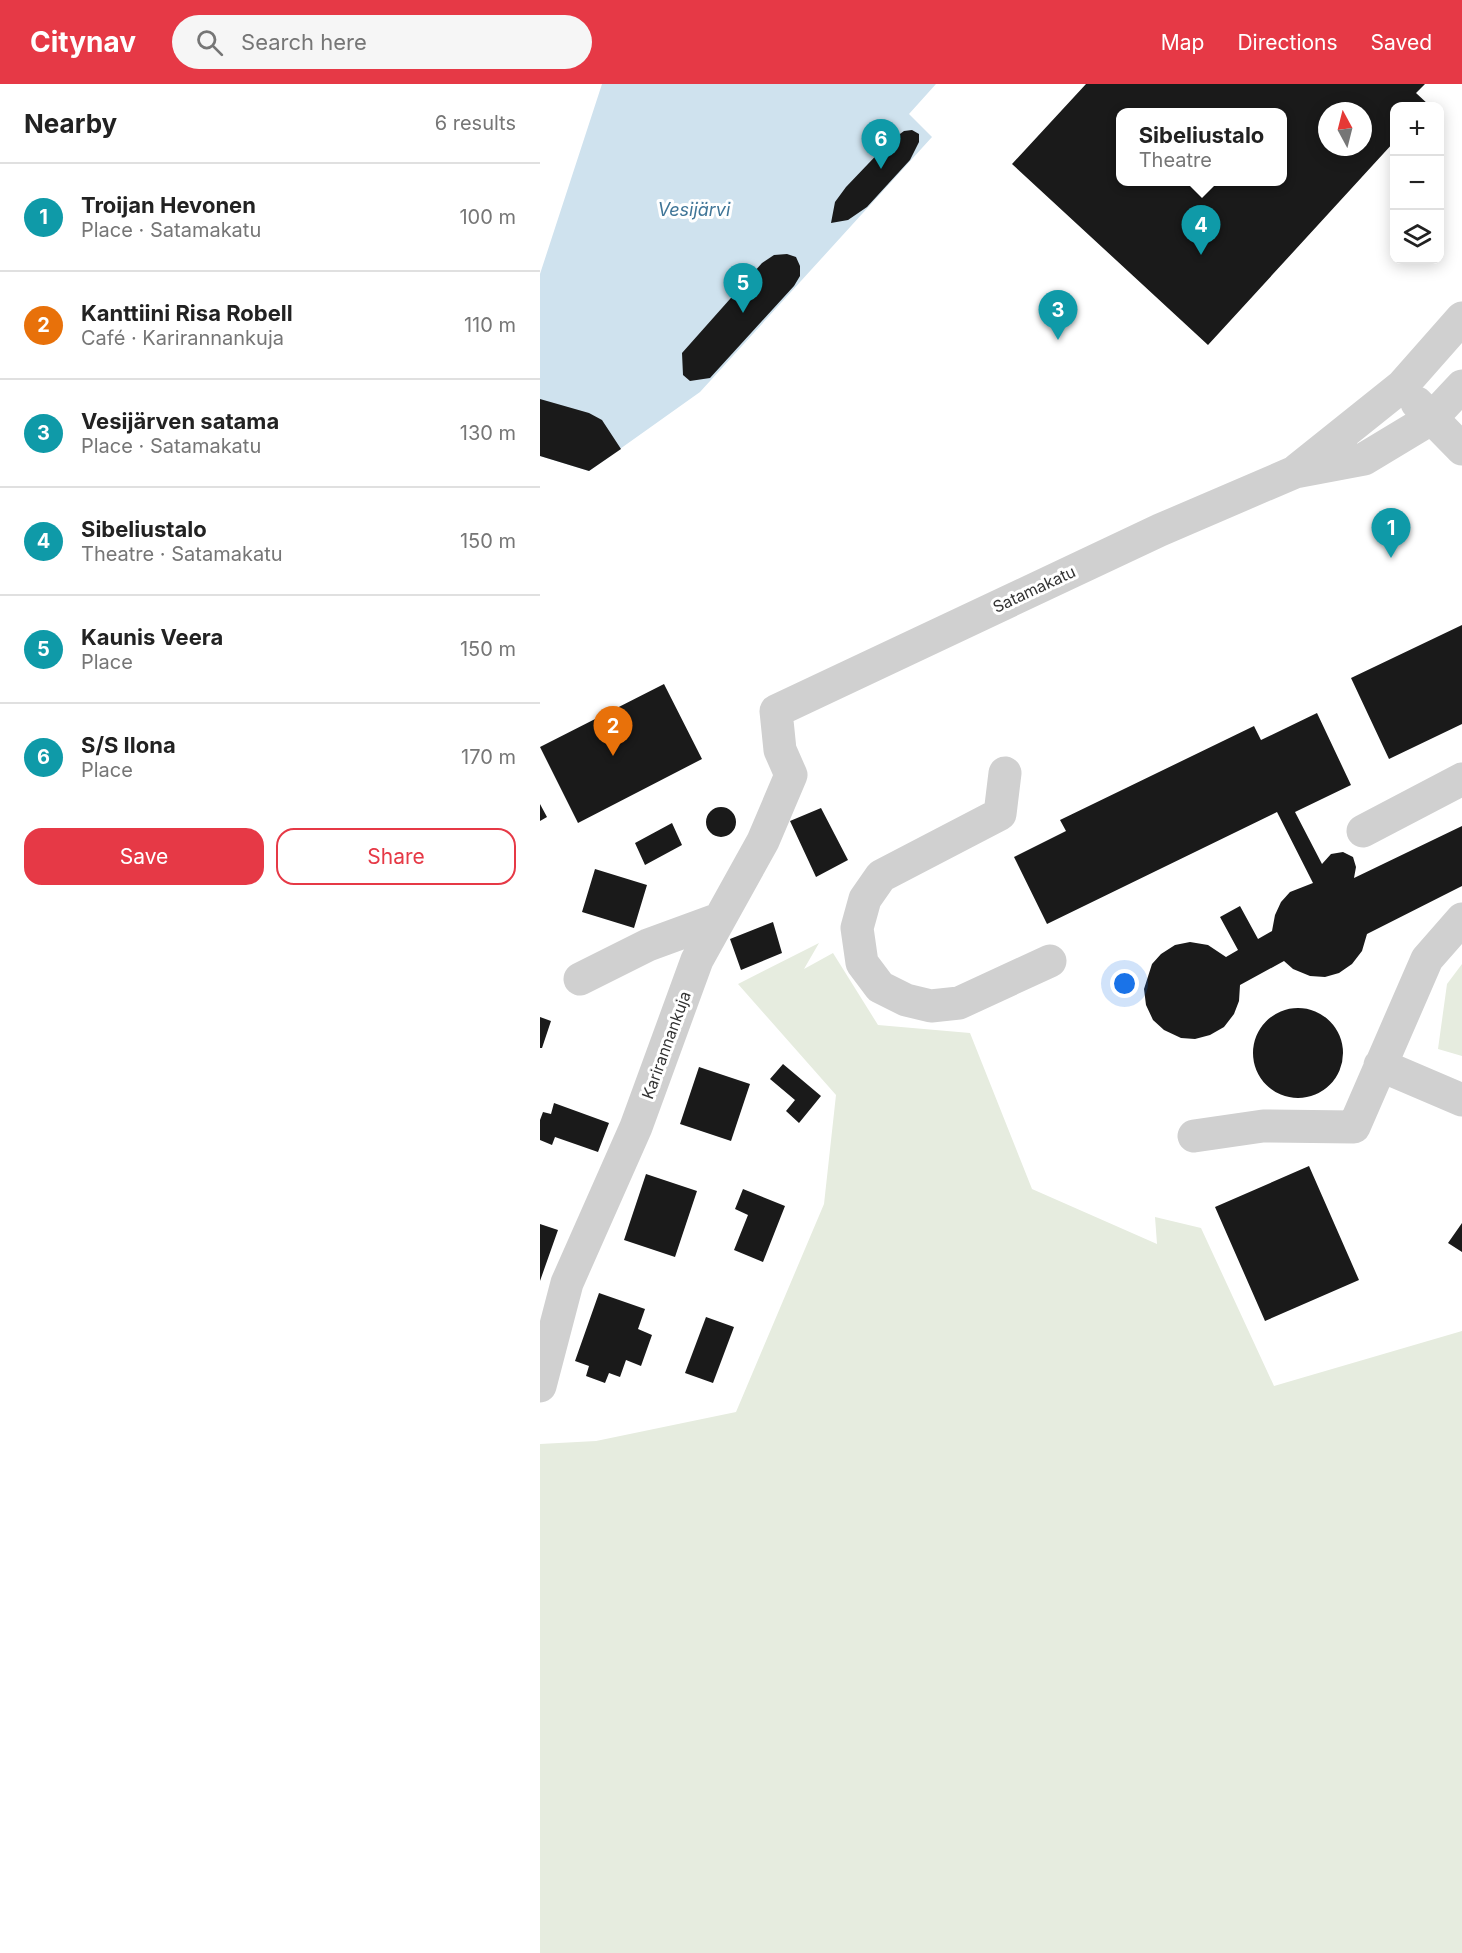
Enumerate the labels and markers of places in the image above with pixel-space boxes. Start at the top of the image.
pin: 6 [862,120,900,169]
pin: 4 [1182,206,1220,255]
pin: 5 [724,264,762,313]
pin: 3 [1038,290,1078,340]
pin: 1 [1372,508,1410,558]
pin: 2 [594,706,632,756]

